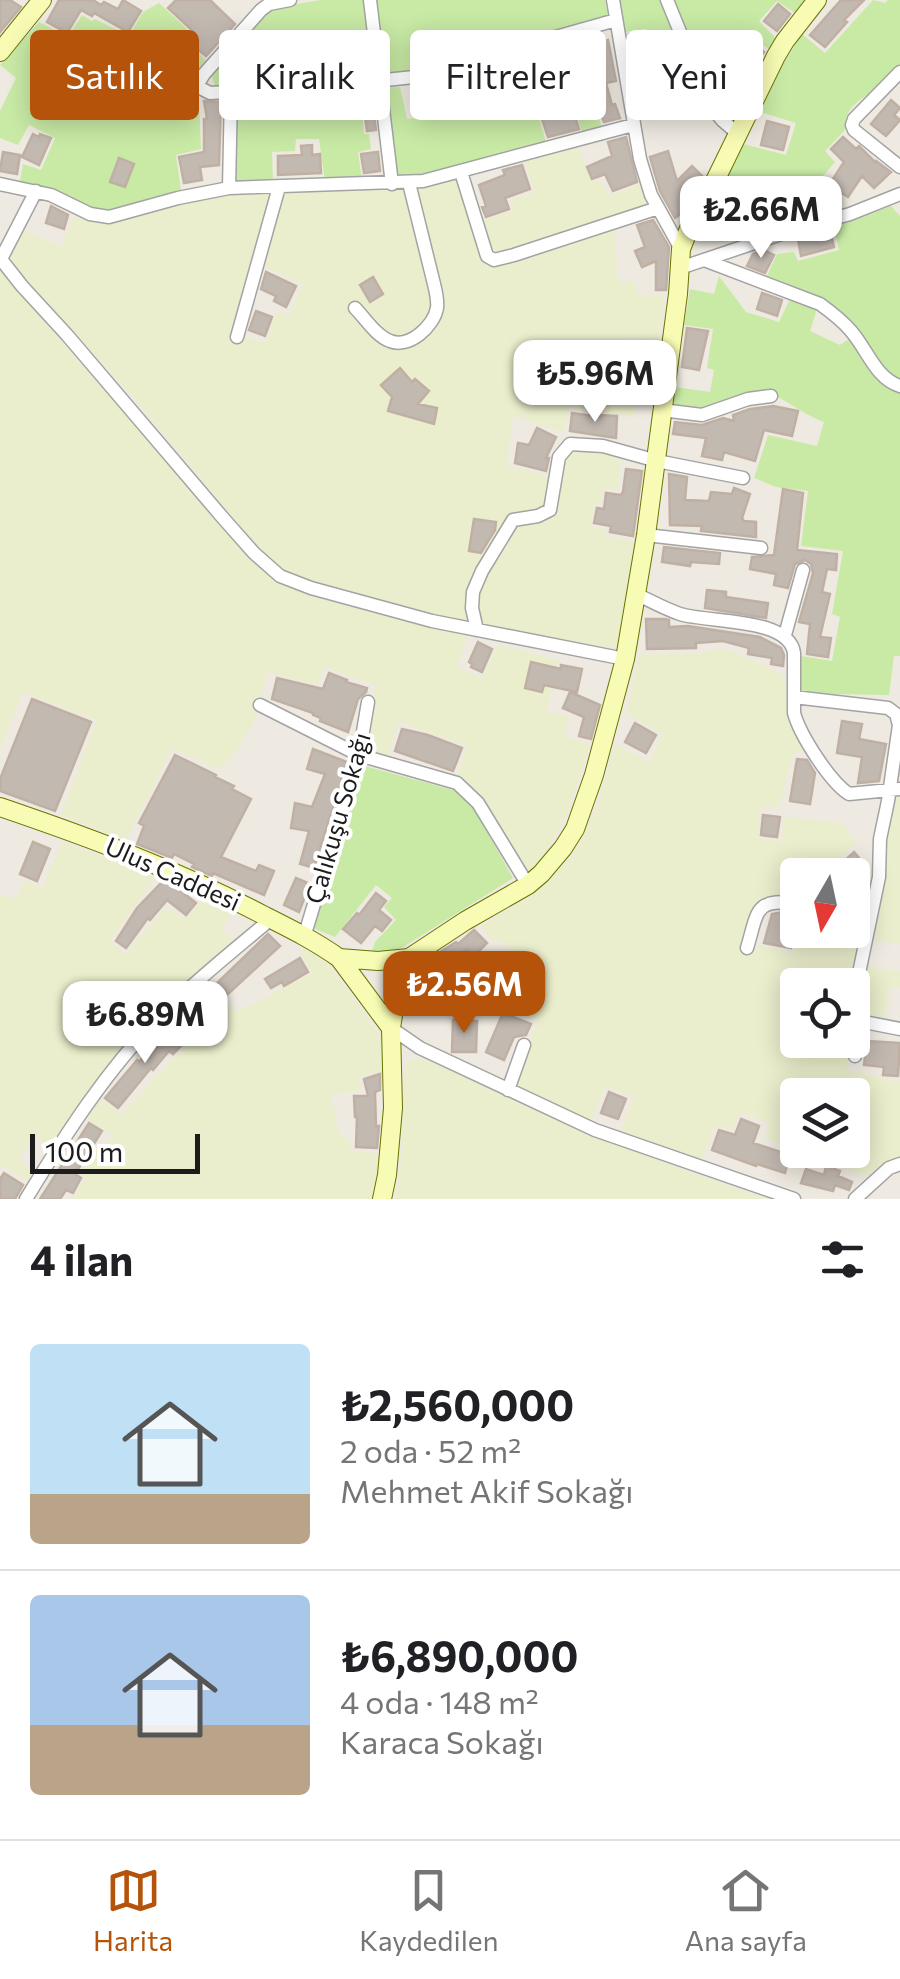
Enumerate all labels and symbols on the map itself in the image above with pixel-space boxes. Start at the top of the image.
pin: ₺2.66M [680,176,842,261]
pin: ₺5.96M [514,340,676,425]
street label: Çalıkuşu Sokağı [298,729,376,907]
street label: Ulus Caddesi [101,830,246,916]
north arrow [780,858,870,948]
pin: ₺2.56M [383,951,545,1036]
pin: ₺6.89M [64,981,226,1066]
scale bar [30,1129,200,1174]

